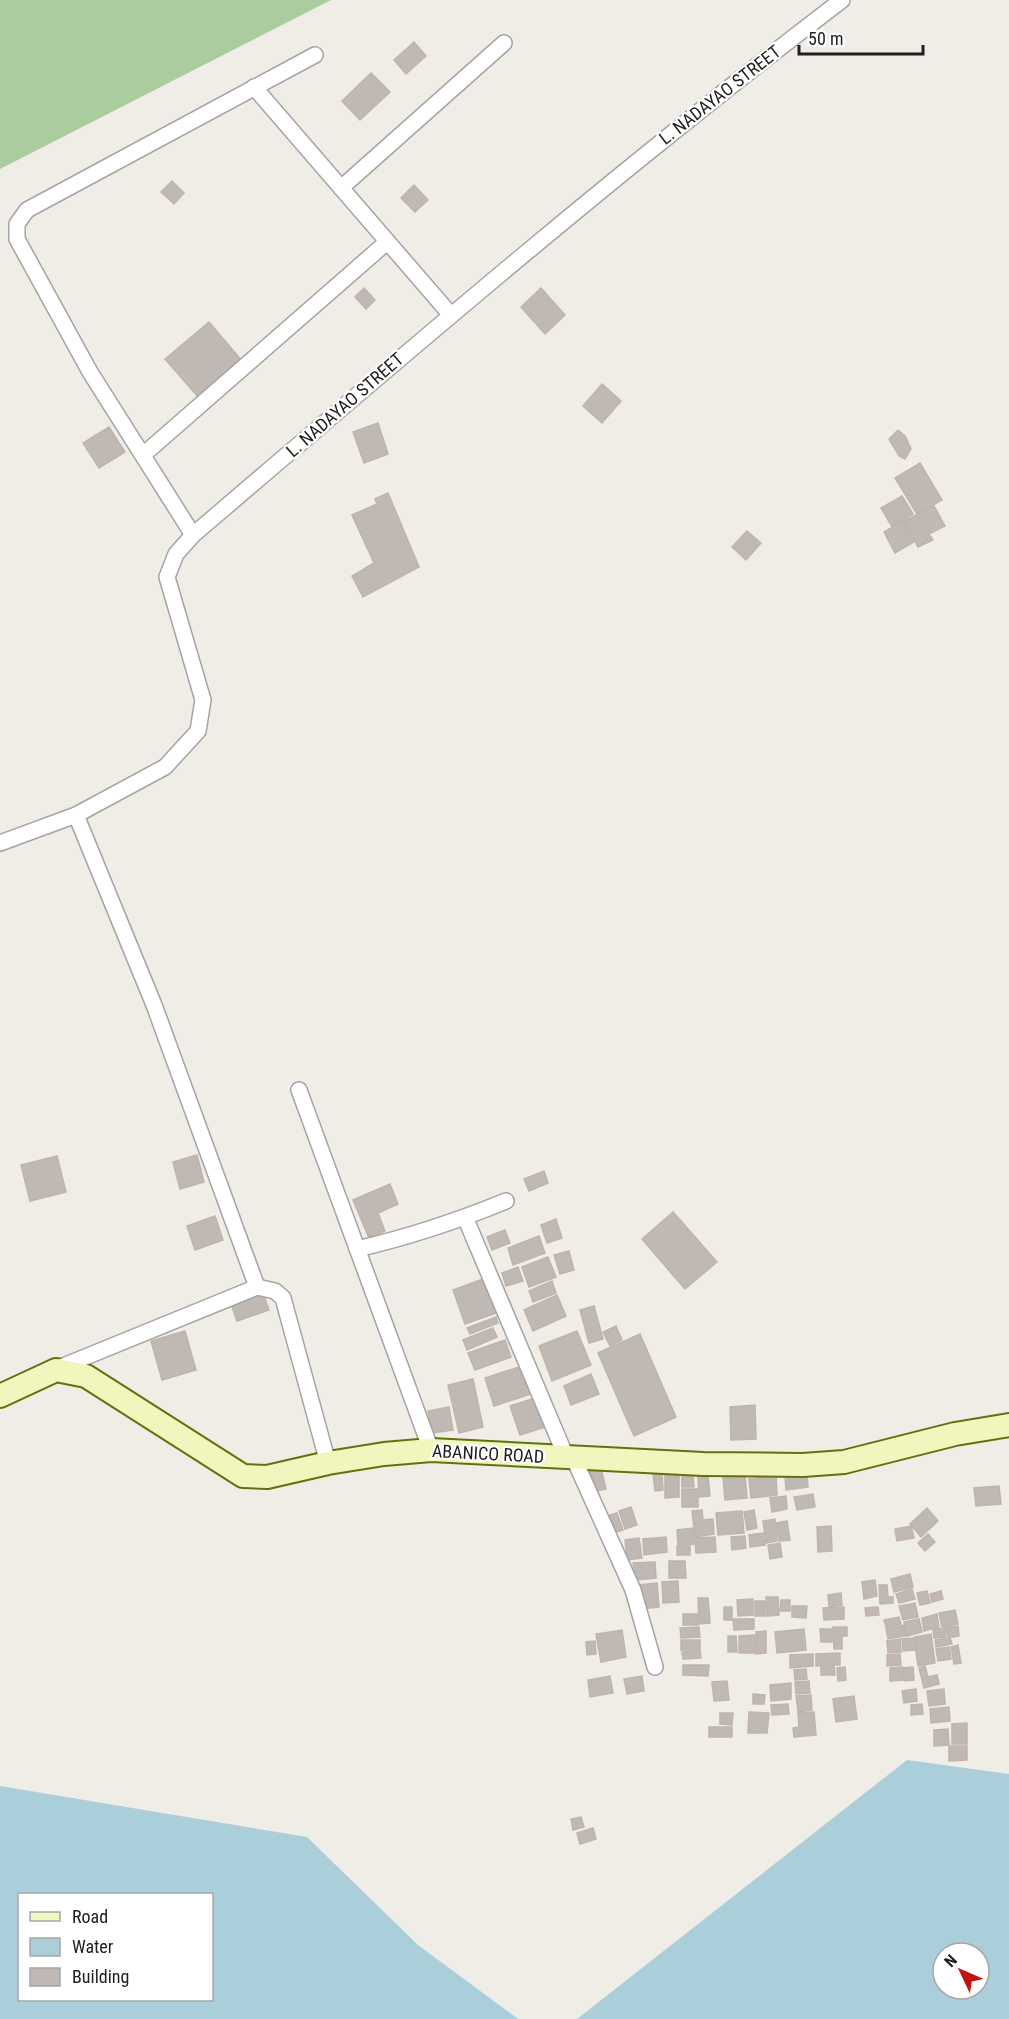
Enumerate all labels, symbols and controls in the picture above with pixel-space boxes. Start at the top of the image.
scale bar [799,18,924,56]
text: 50 m [808,28,843,49]
street label: L. NADAYAO STREET [655,41,785,149]
street label: L. NADAYAO STREET [282,348,408,461]
street label: ABANICO ROAD [431,1440,545,1467]
legend [18,1893,213,2001]
text: Road [72,1906,108,1927]
text: Water [72,1936,114,1957]
north arrow [931,1941,991,2001]
text: N [940,1951,961,1971]
text: Building [72,1966,129,1987]

